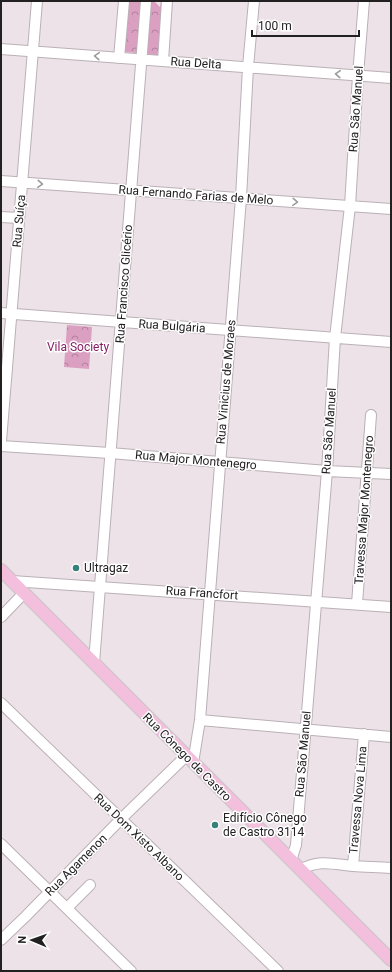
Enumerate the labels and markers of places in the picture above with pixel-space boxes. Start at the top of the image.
place label: Ultragaz [84,561,128,575]
marker: Ultragaz [71,563,81,573]
place label: Edifício Cônego de Castro 3114 [223,811,307,839]
marker: Edifício Cônego de Castro 3114 [210,820,220,830]

